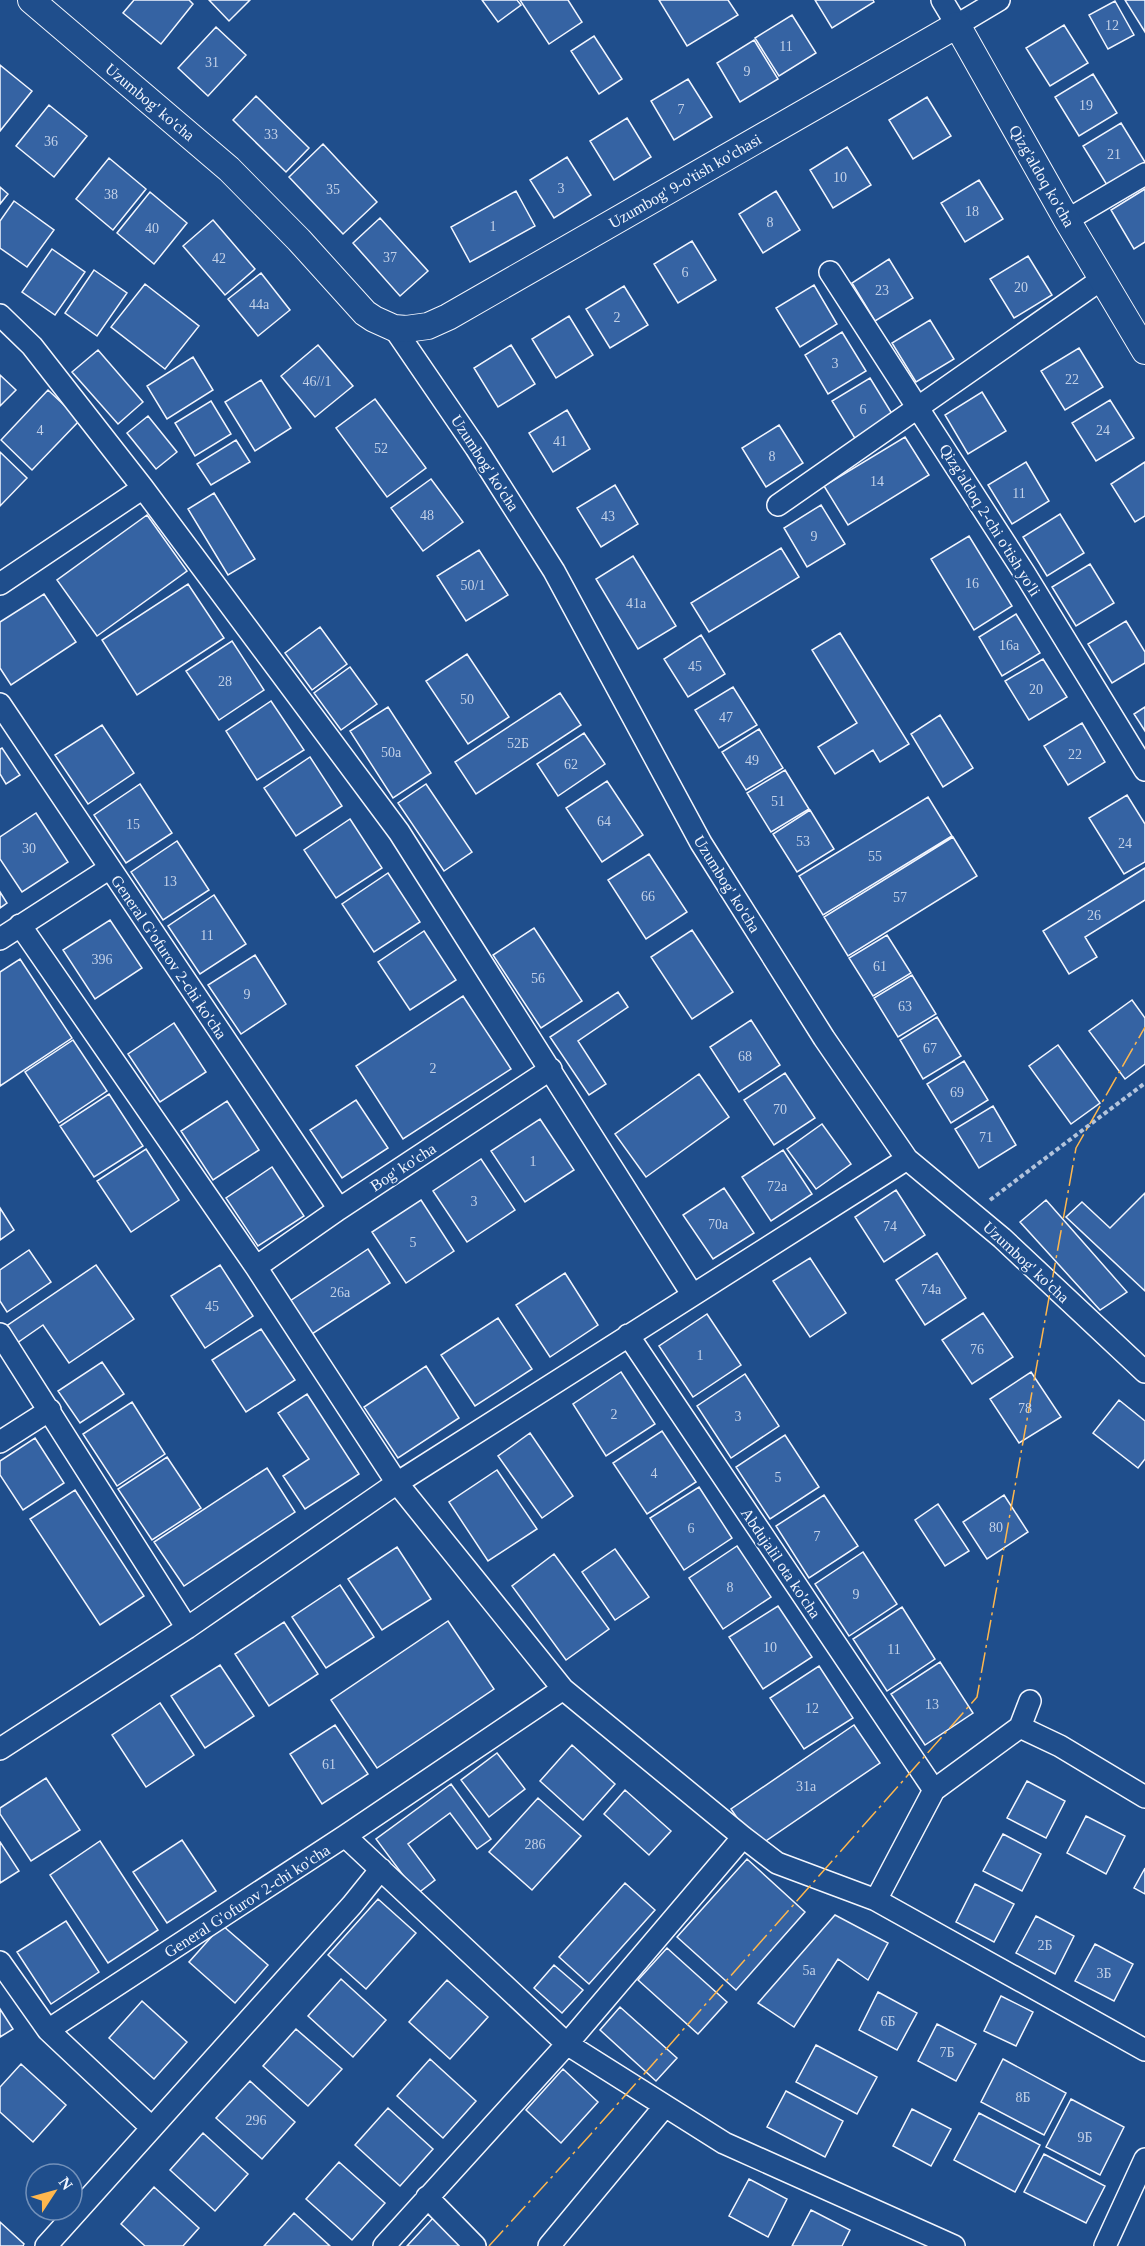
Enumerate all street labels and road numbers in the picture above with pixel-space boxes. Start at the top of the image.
street label: Uzumbog' ko'cha [101,60,198,145]
street label: Qizg'aldoq ko'cha [1005,122,1078,230]
street label: Uzumbog' 9-o'tish ko'chasi [606,130,765,232]
street label: Uzumbog' ko'cha [447,412,522,515]
street label: Qizg'aldoq 2-chi o'tish yo'li [935,441,1044,600]
street label: Uzumbog' ko'cha [690,832,764,936]
street label: General G'ofurov 2-chi ko'cha [108,872,230,1042]
street label: Bog' ko'cha [367,1140,439,1195]
street label: Uzumbog' ko'cha [979,1218,1072,1307]
street label: Abdujalil ota ko'cha [737,1505,824,1622]
street label: General G'ofurov 2-chi ko'cha [161,1841,333,1961]

